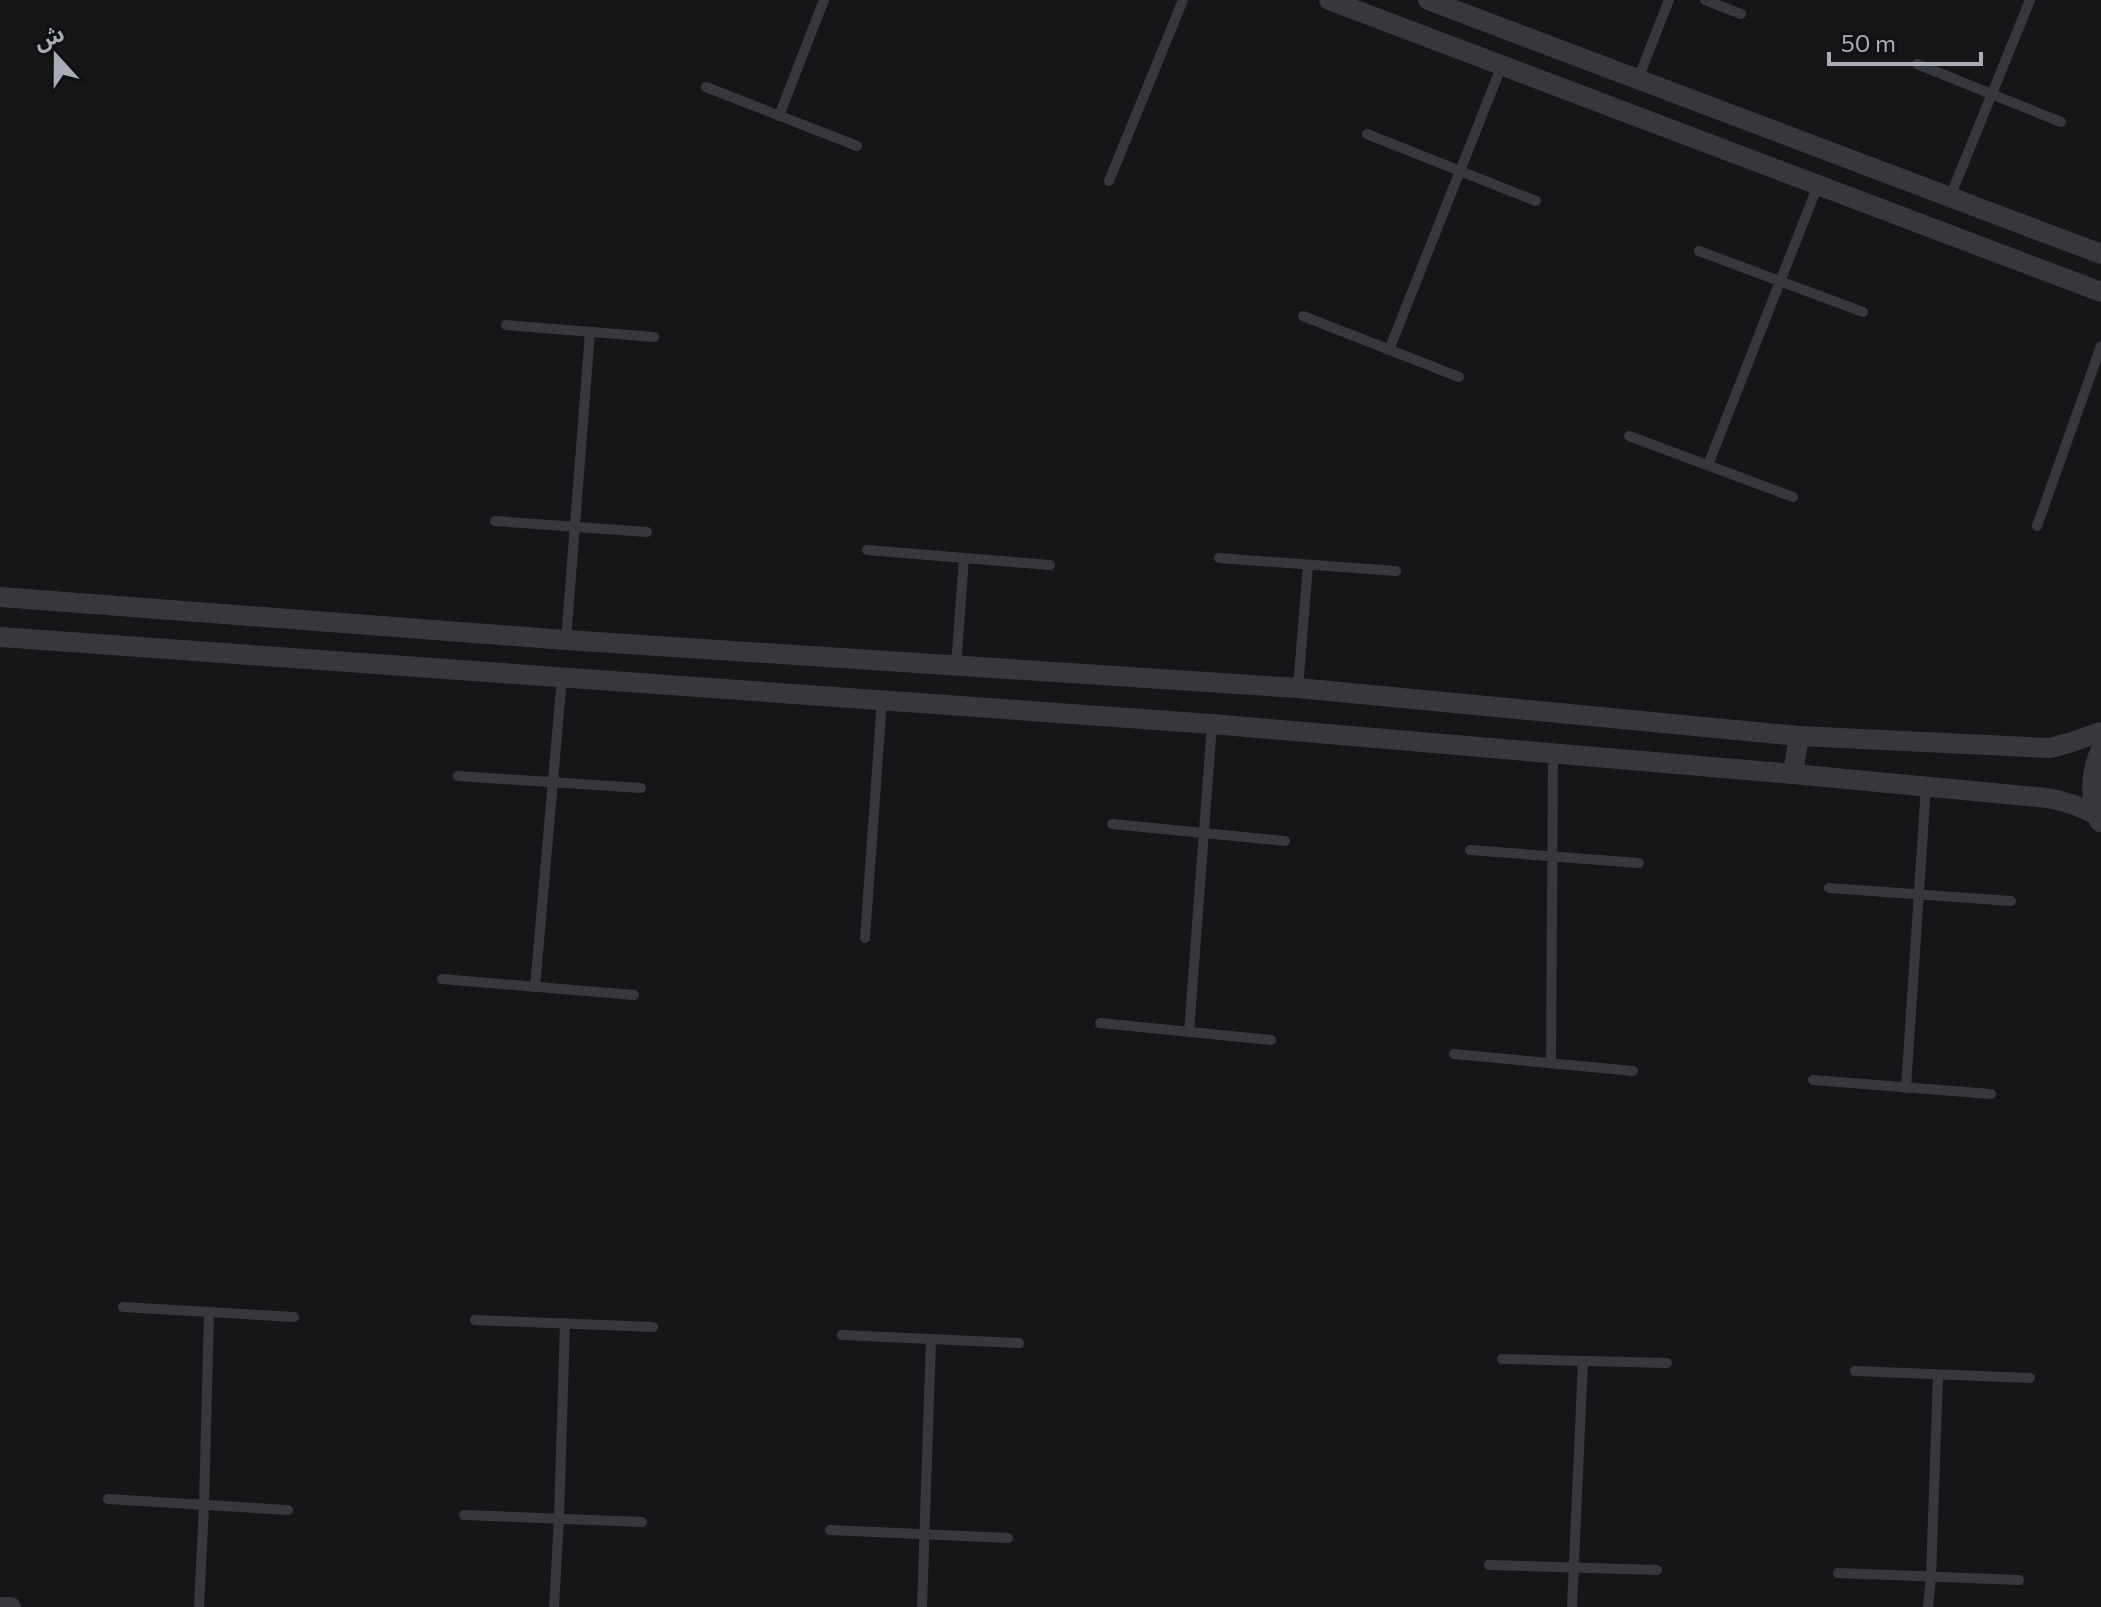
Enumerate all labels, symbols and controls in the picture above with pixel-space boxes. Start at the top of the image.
north arrow [16,16,96,96]
scale bar [1829,16,1981,66]
text: ش [30,19,68,55]
text: 50 m [1841,28,1896,57]

